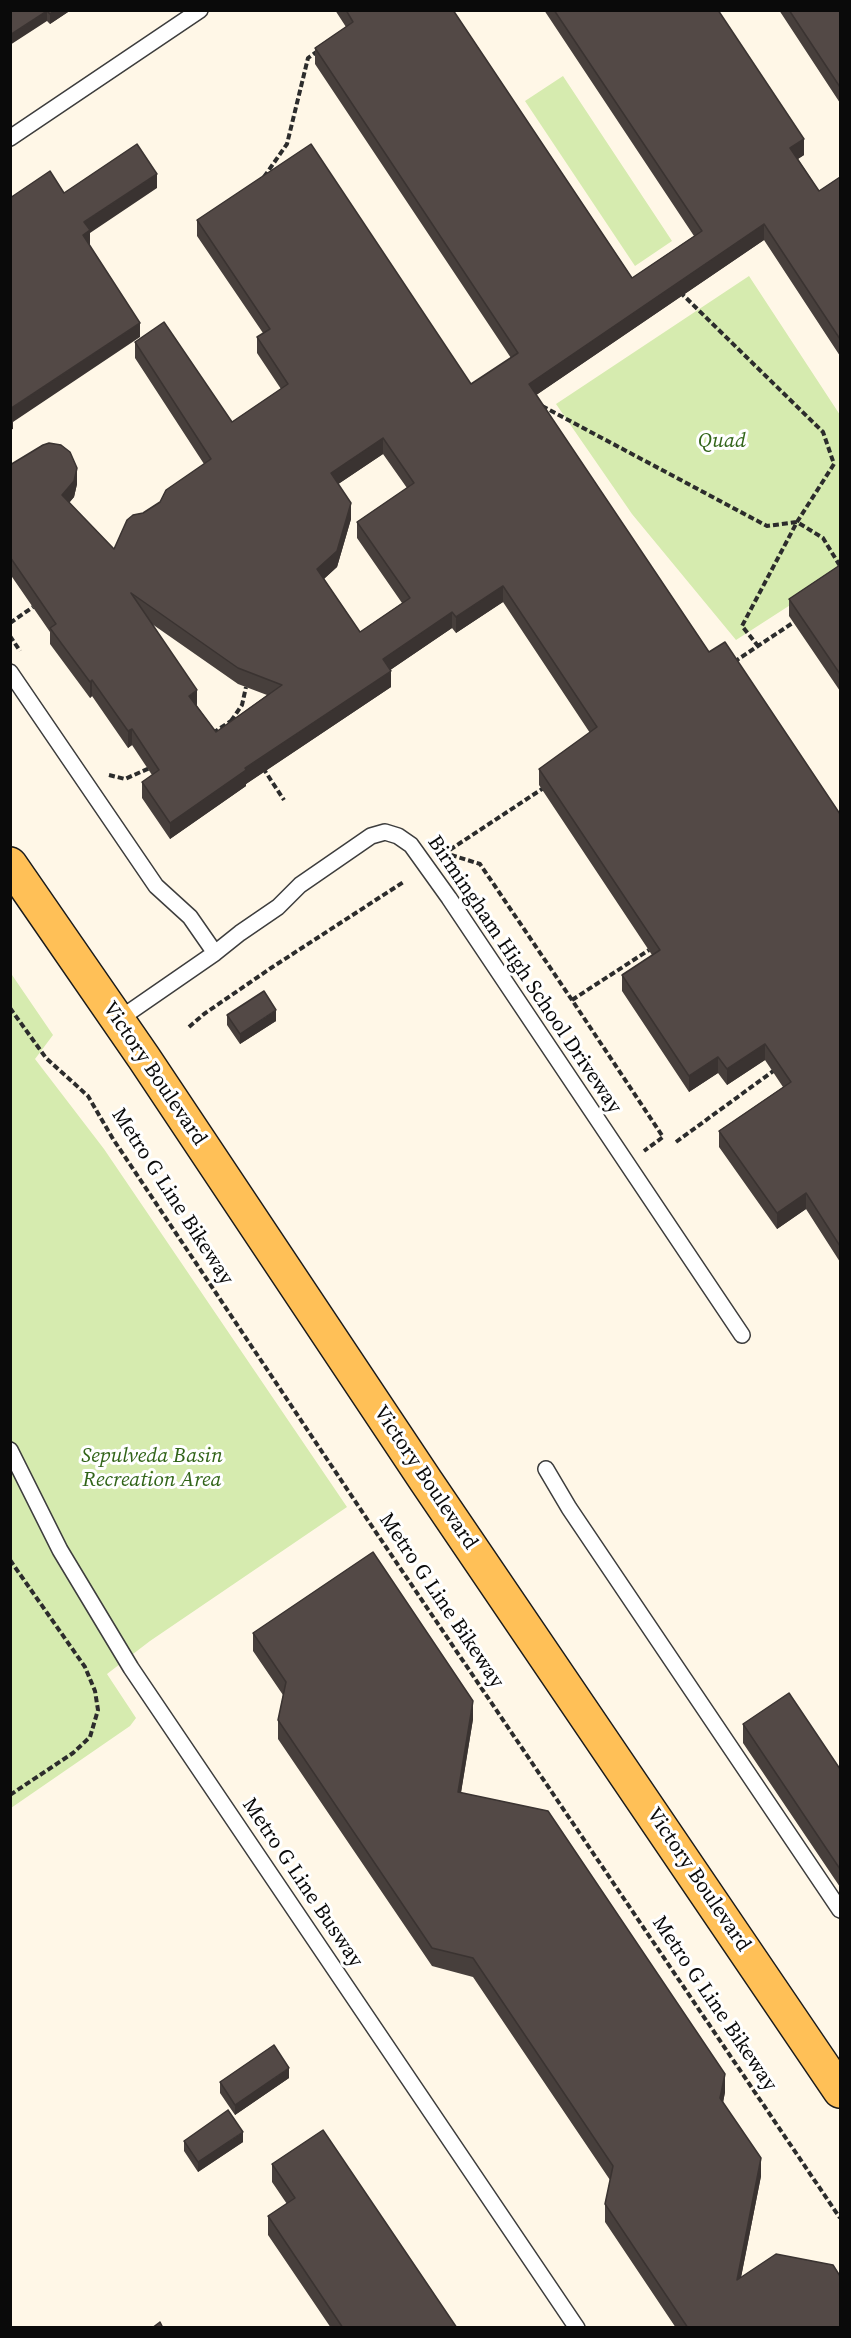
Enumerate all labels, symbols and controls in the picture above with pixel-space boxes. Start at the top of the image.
park label: Quad [698,429,746,455]
street label: Birmingham High School Driveway [421,831,627,1119]
street label: Victory Boulevard [97,997,211,1151]
street label: Metro G Line Bikeway [105,1104,239,1290]
street label: Victory Boulevard [368,1401,482,1555]
park label: Sepulveda Basin Recreation Area [81,1444,223,1494]
street label: Metro G Line Bikeway [373,1509,509,1693]
street label: Metro G Line Busway [236,1794,368,1972]
street label: Victory Boulevard [641,1803,755,1957]
street label: Metro G Line Bikeway [646,1912,782,2096]

